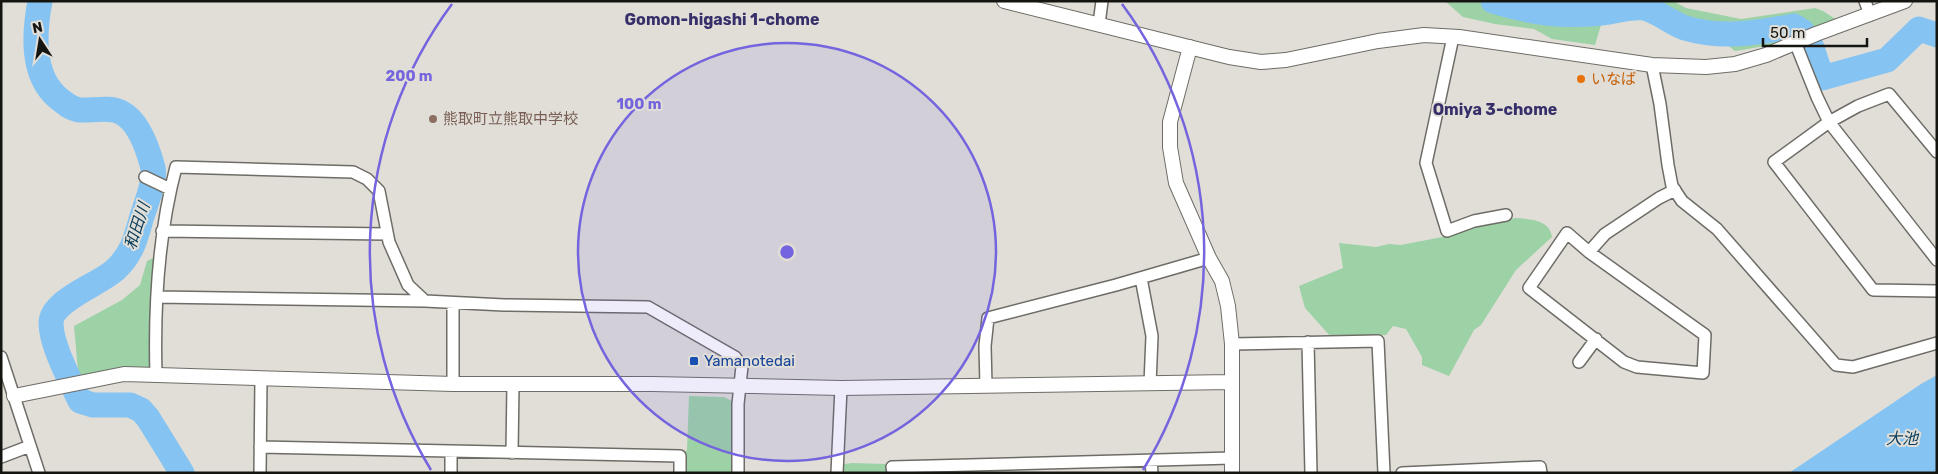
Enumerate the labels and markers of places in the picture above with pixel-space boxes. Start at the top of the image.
place label: いなば [1591,70,1636,88]
marker: いなば [1575,73,1587,85]
place label: 熊取町立熊取中学校 [443,110,578,128]
marker: 熊取町立熊取中学校 [427,113,439,125]
centre of rings [778,243,796,261]
place label: Yamanotedai [704,352,795,370]
marker: Yamanotedai [688,355,700,367]

